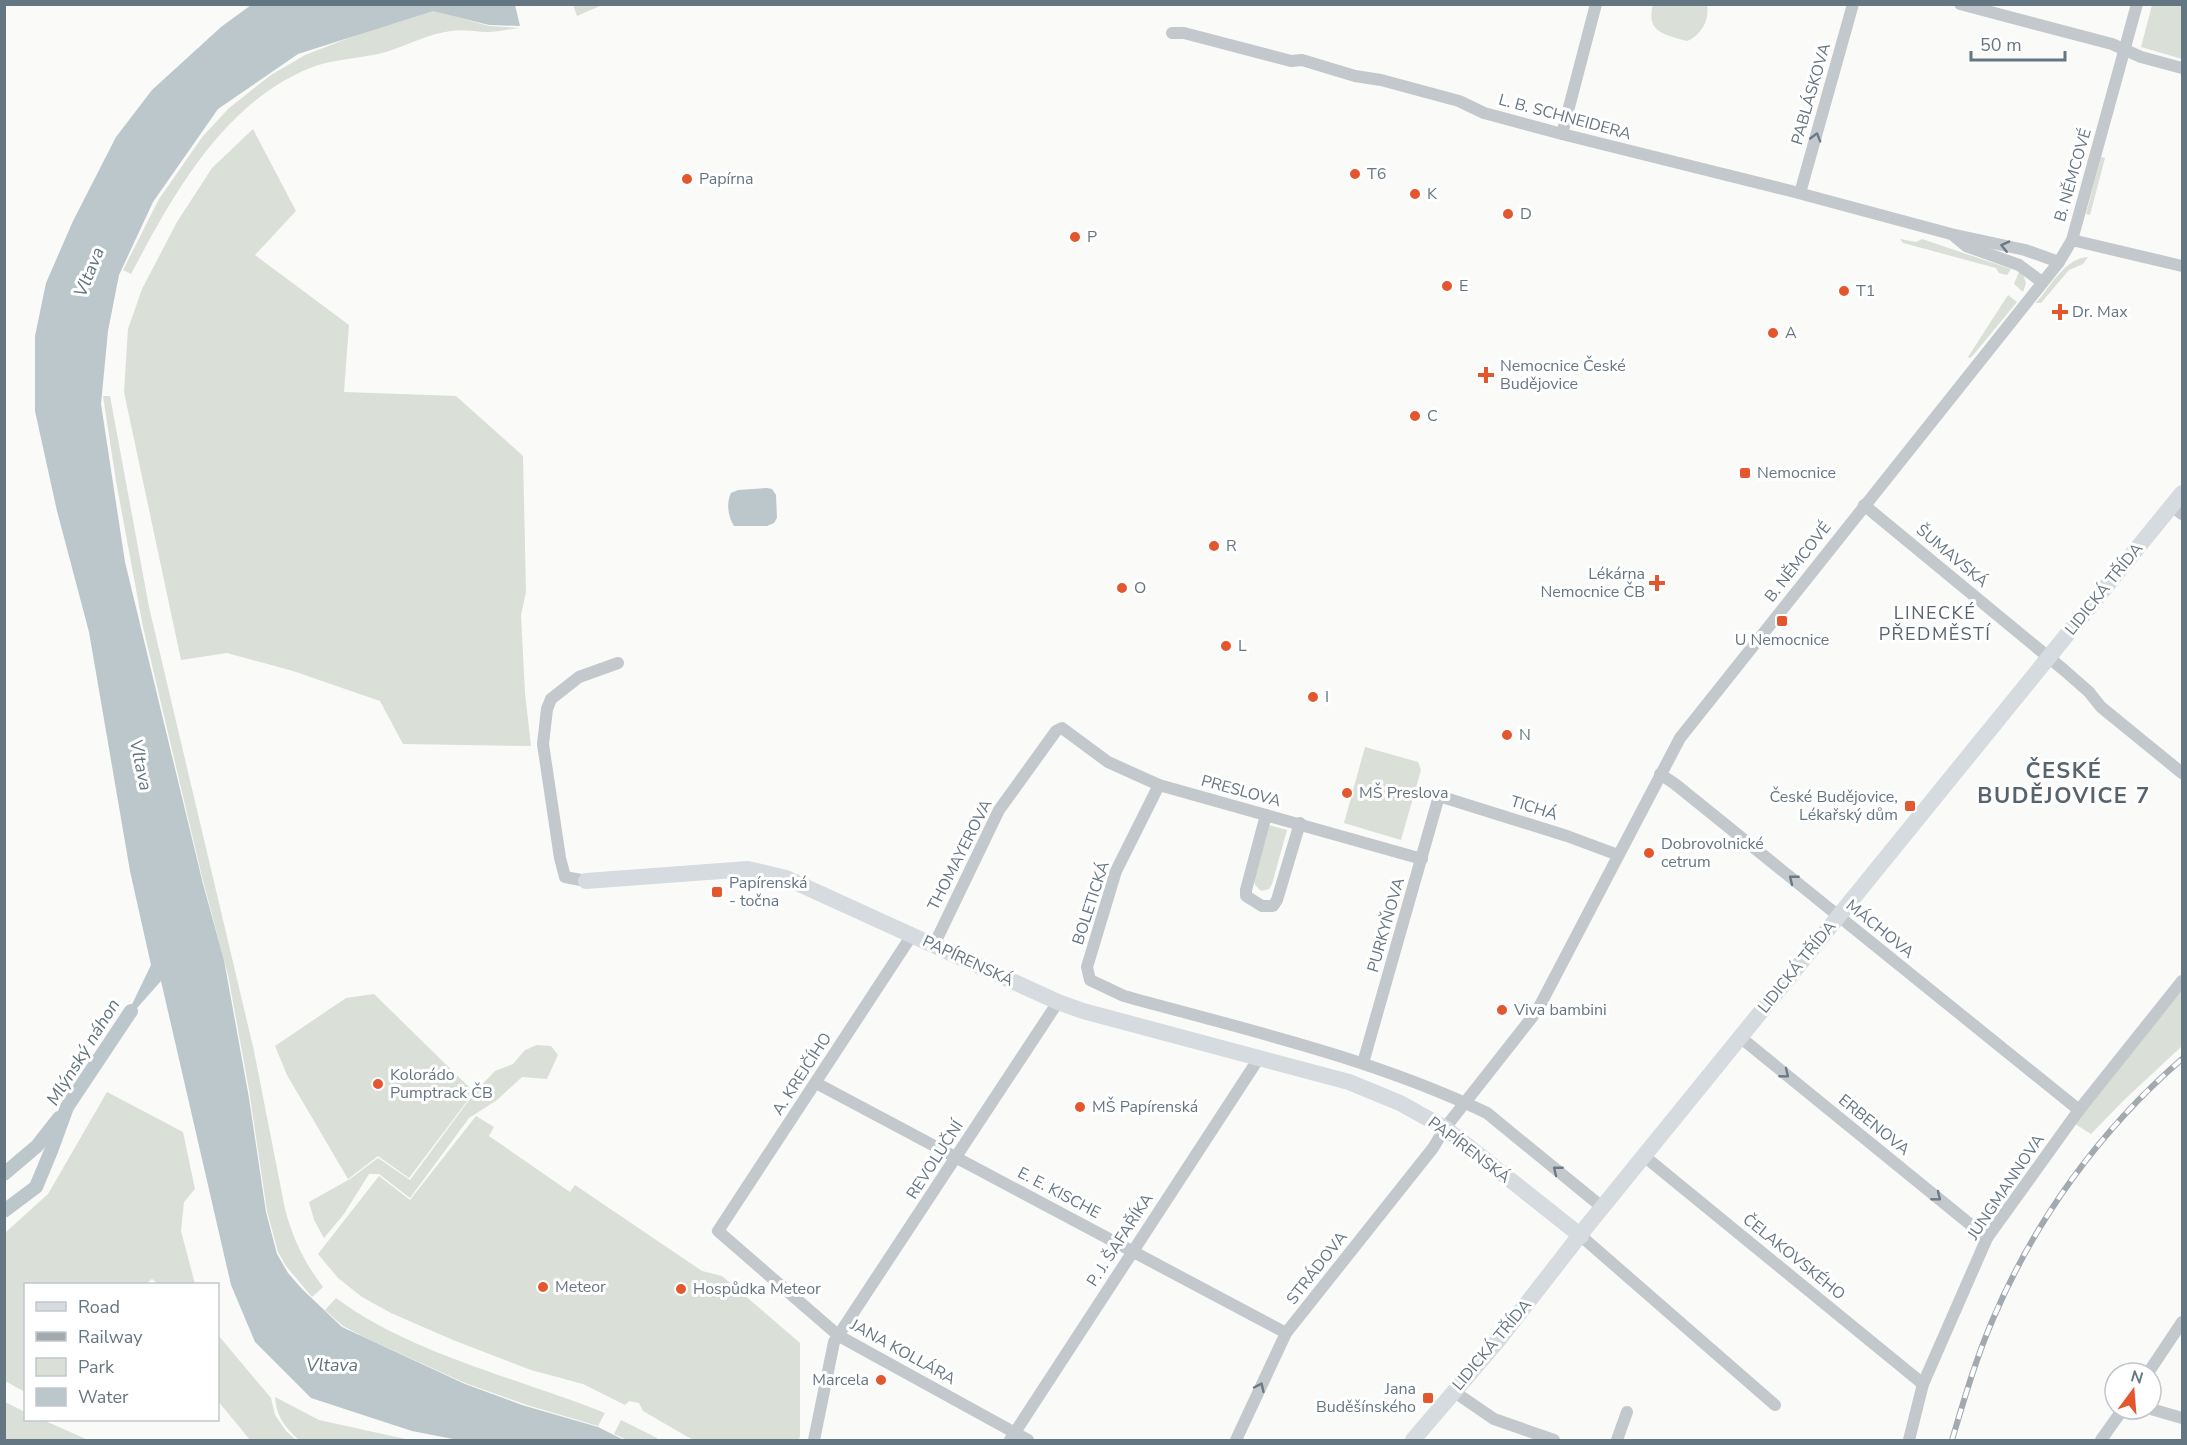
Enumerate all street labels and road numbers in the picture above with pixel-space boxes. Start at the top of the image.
street label: PABLÁSKOVA [1786,40,1836,147]
street label: L. B. SCHNEIDERA [1496,89,1634,145]
street label: B. NĚMCOVÉ [2049,126,2097,224]
street label: B. NĚMCOVÉ [1760,517,1836,607]
street label: ŠUMAVSKÁ [1911,519,1993,593]
street label: LIDICKÁ TŘÍDA [2060,538,2148,640]
street label: PRESLOVA [1199,770,1284,812]
street label: TICHÁ [1508,790,1561,826]
street label: THOMAYEROVA [923,795,998,914]
street label: BOLETICKÁ [1067,858,1115,948]
street label: PURKYŇOVA [1362,875,1410,975]
street label: MÁCHOVA [1841,895,1919,964]
street label: LIDICKÁ TŘÍDA [1753,916,1841,1018]
street label: PAPÍRENSKÁ [919,930,1017,992]
street label: A. KREJČÍHO [767,1028,837,1120]
street label: ERBENOVA [1834,1089,1915,1161]
street label: PAPÍRENSKÁ [1423,1112,1515,1188]
street label: REVOLUČNÍ [901,1116,969,1204]
street label: JUNGMANNOVA [1962,1130,2050,1245]
street label: E. E. KISCHE [1014,1162,1104,1224]
street label: P. J. ŠAFAŘÍKA [1082,1189,1158,1291]
street label: ČELAKOVSKÉHO [1738,1209,1850,1305]
street label: STRÁDOVA [1282,1227,1353,1309]
street label: LIDICKÁ TŘÍDA [1447,1295,1537,1395]
street label: JANA KOLLÁRA [846,1313,960,1390]

